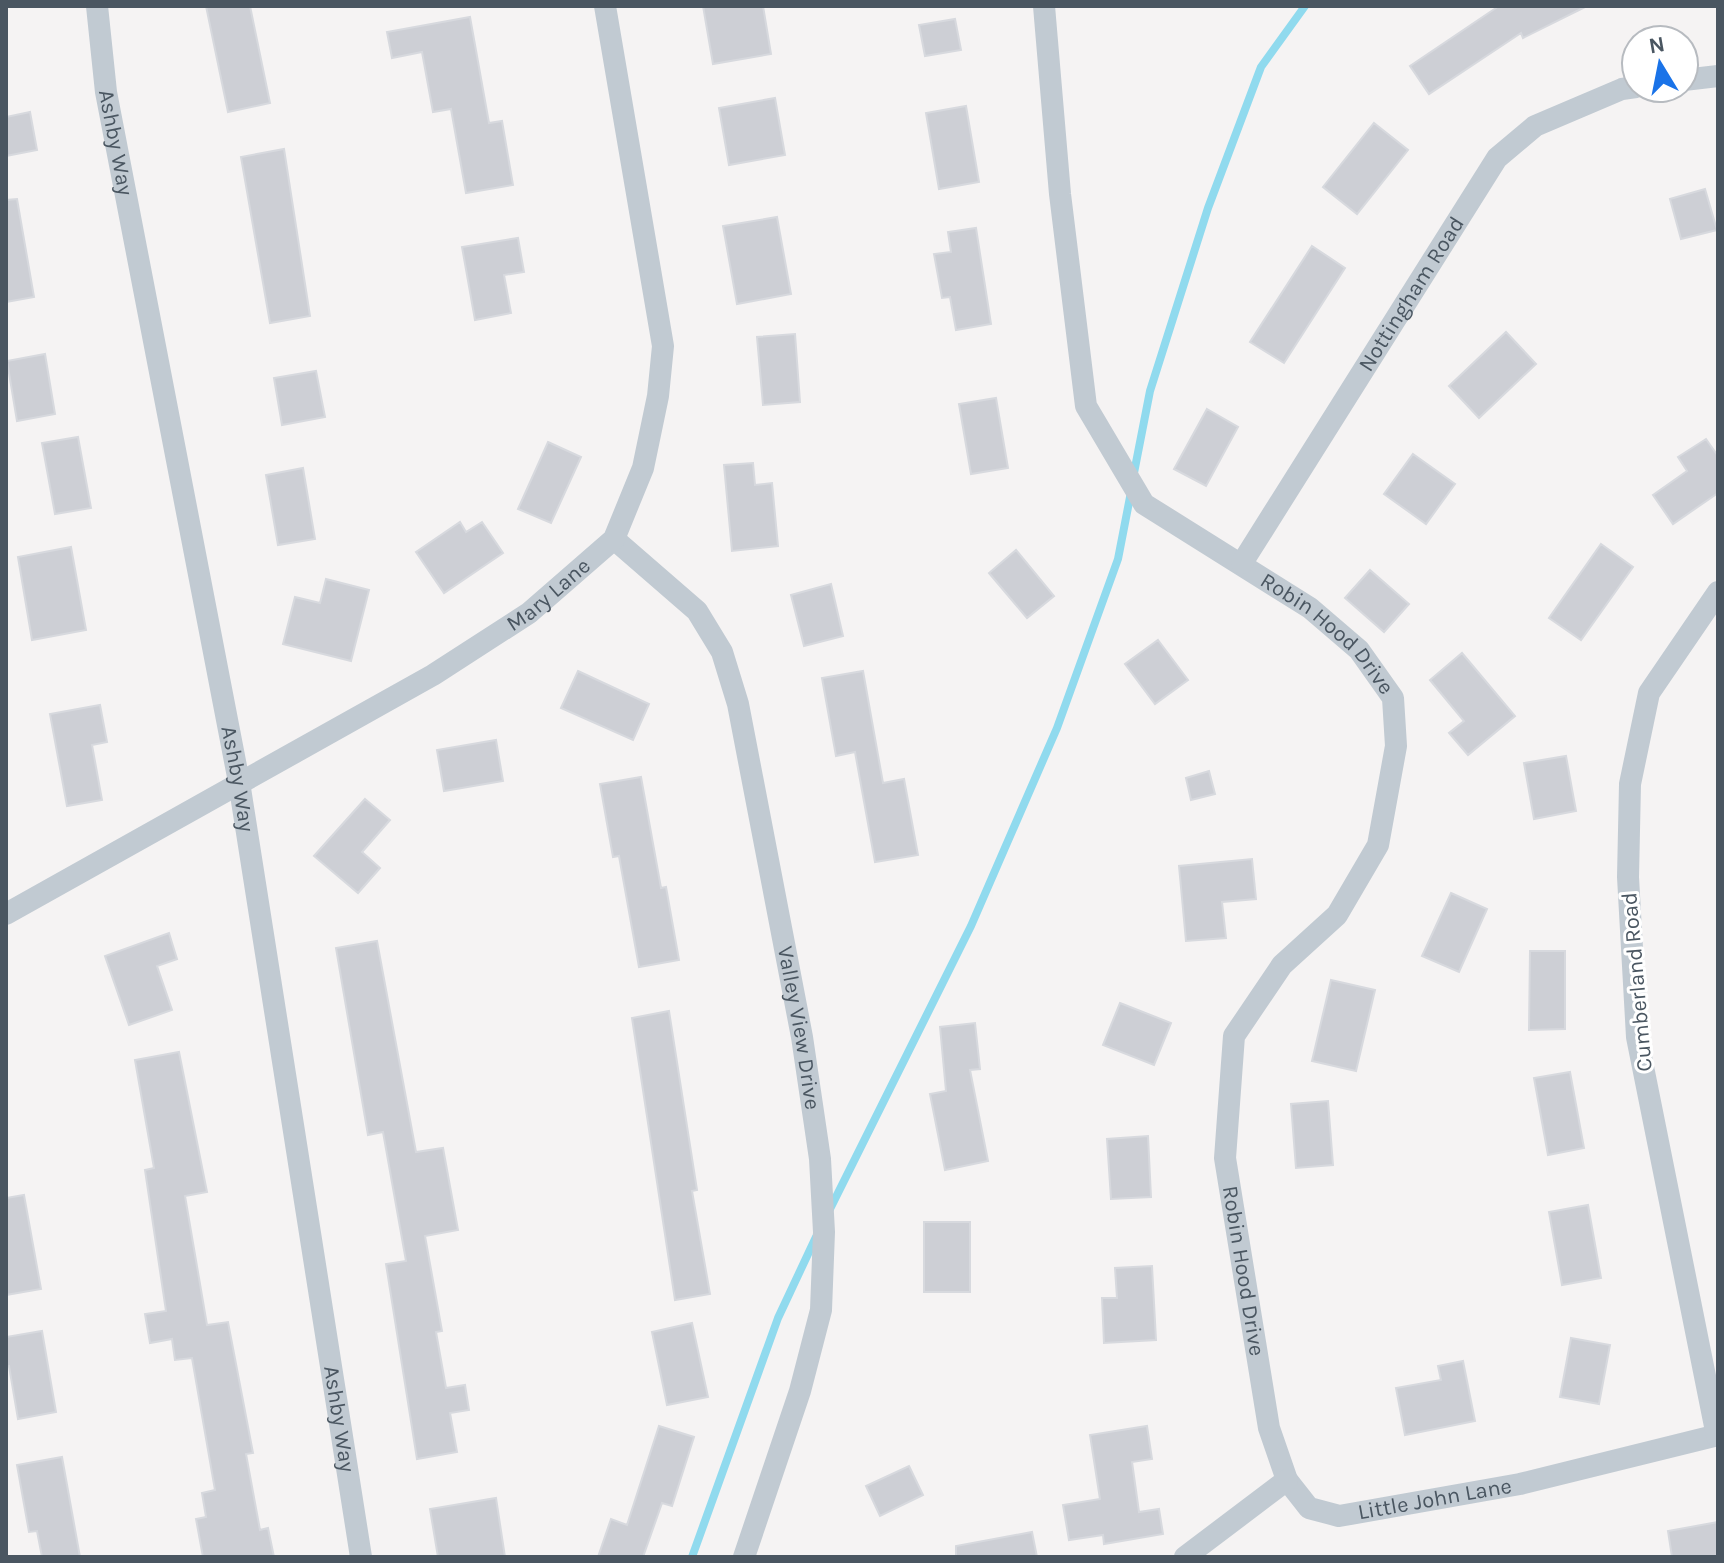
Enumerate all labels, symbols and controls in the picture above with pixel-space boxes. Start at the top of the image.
north arrow [1620,24,1700,104]
text: N [1647,31,1667,59]
street label: Ashby Way [93,87,139,198]
street label: Nottingham Road [1353,212,1470,376]
street label: Mary Lane [502,553,596,637]
street label: Robin Hood Drive [1256,567,1399,700]
street label: Ashby Way [215,724,260,834]
street label: Cumberland Road [1616,891,1658,1073]
street label: Valley View Drive [772,944,826,1112]
street label: Robin Hood Drive [1217,1184,1270,1358]
street label: Ashby Way [318,1364,360,1474]
street label: Little John Lane [1356,1473,1514,1525]

